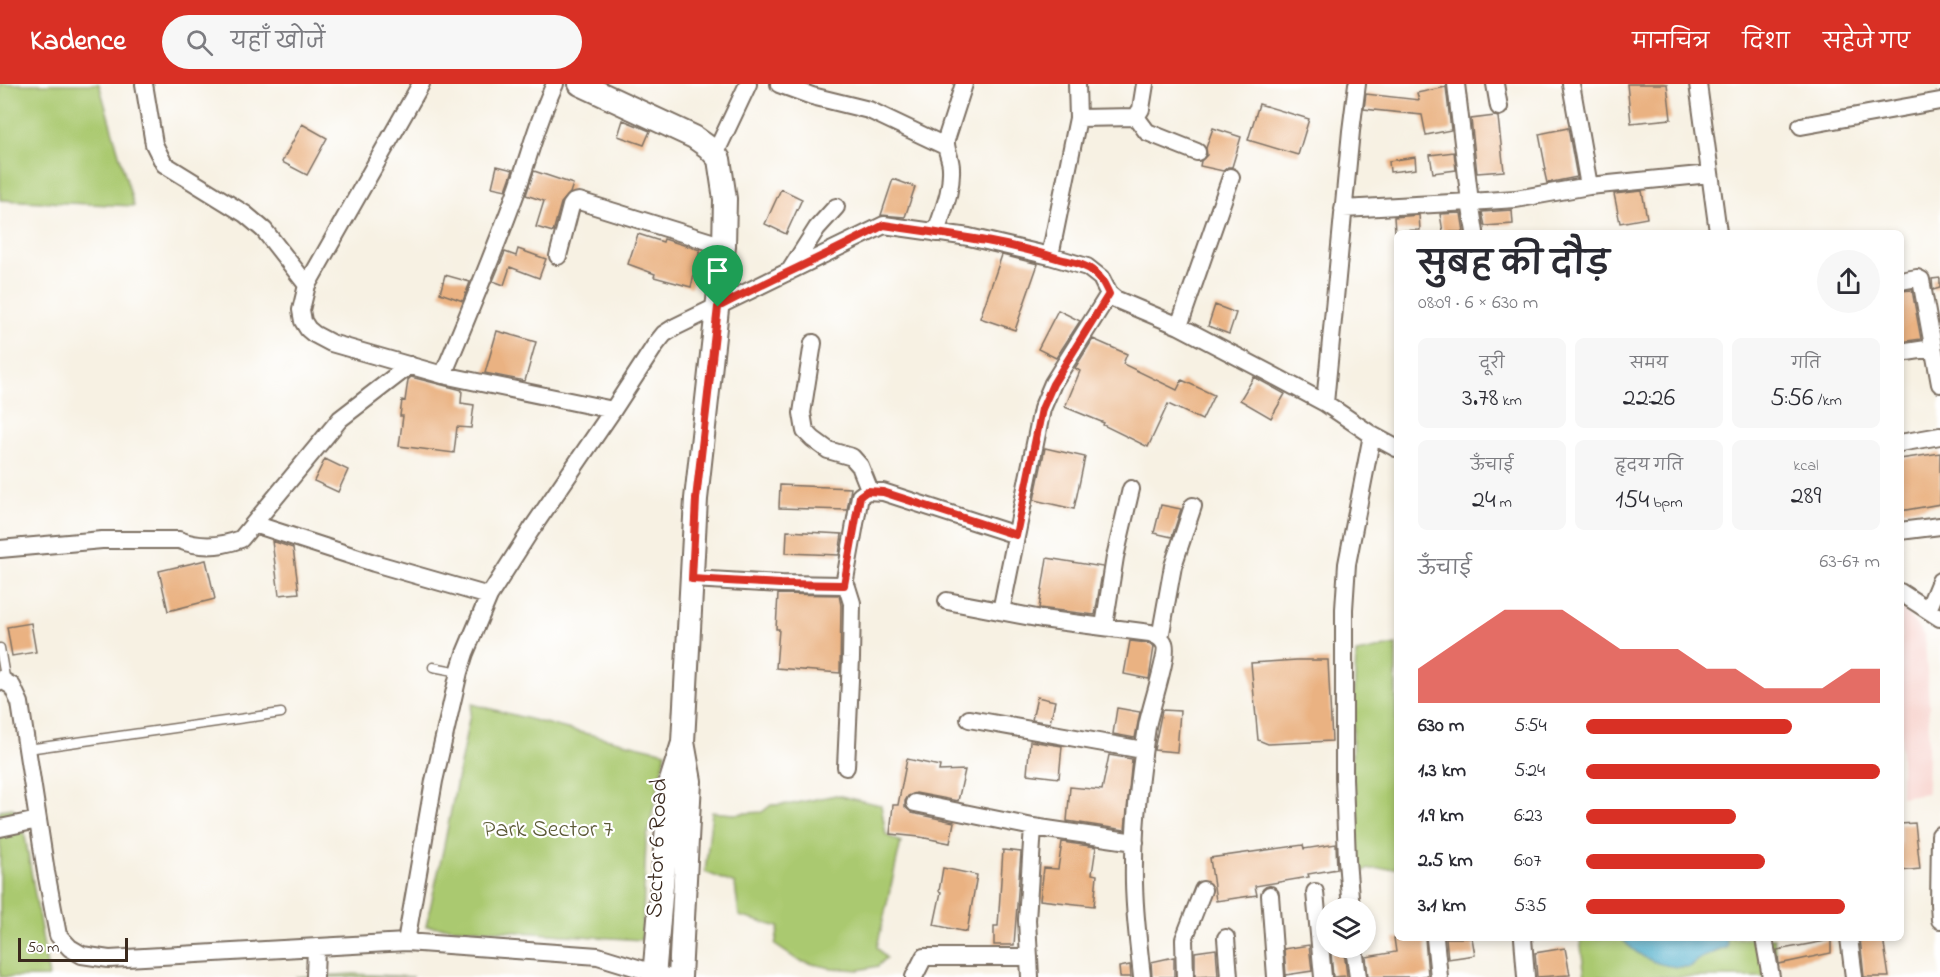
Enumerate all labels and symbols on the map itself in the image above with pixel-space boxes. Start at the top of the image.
pin [692,245,743,307]
street label: Sector 6 Road [638,777,678,918]
park label: Park Sector 7 [483,813,613,848]
scale bar [18,935,128,962]

